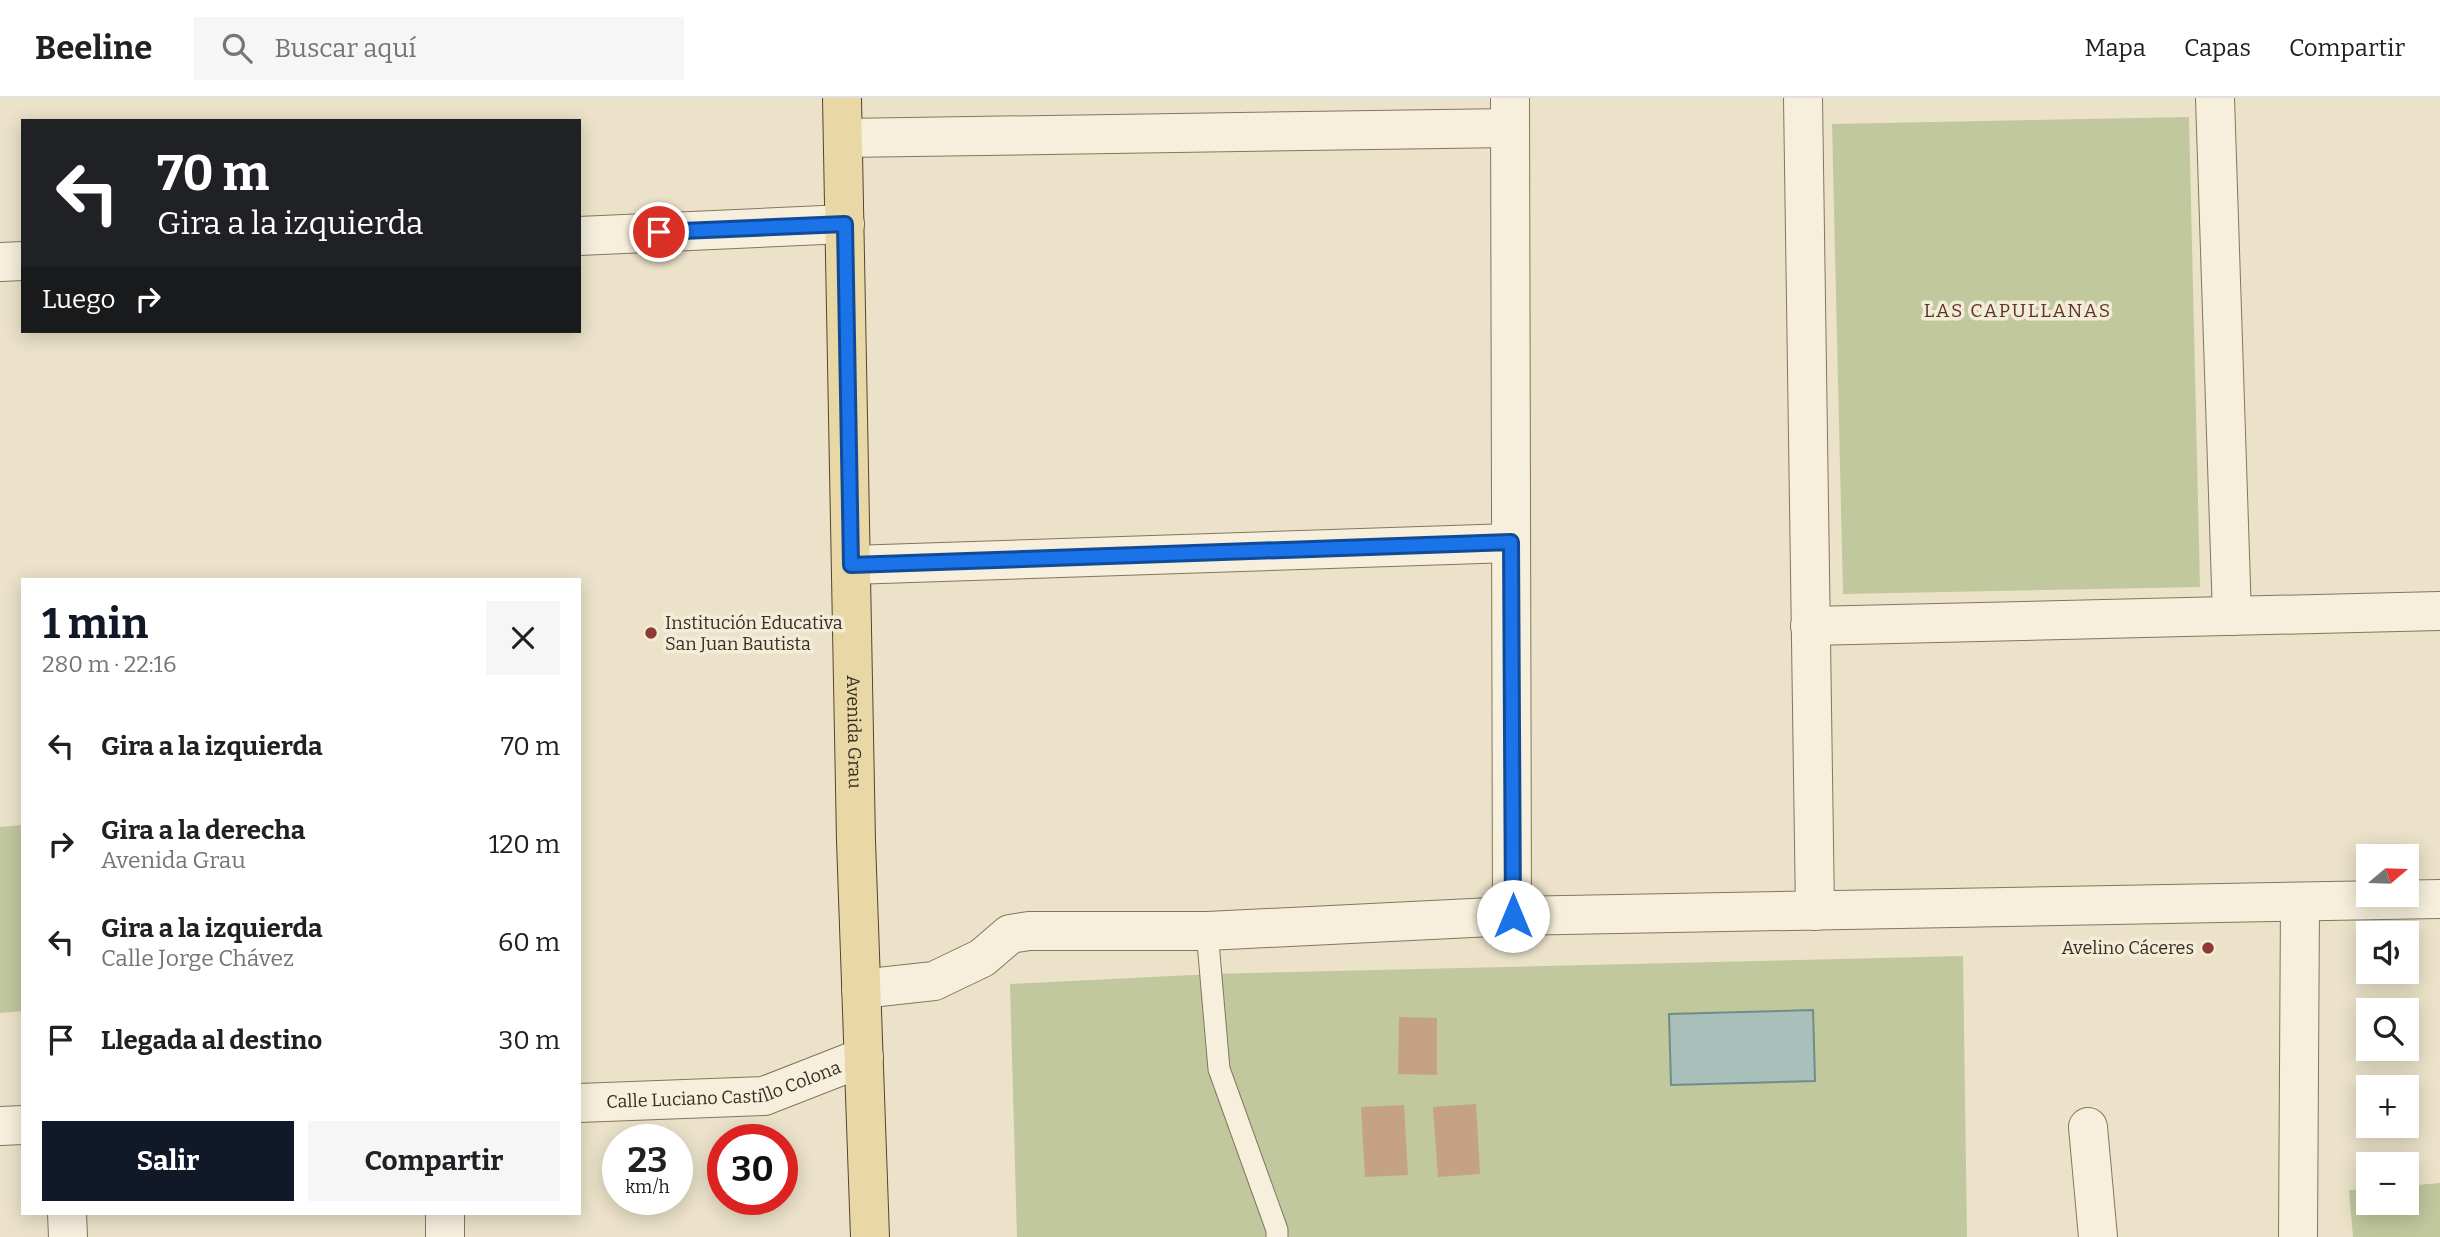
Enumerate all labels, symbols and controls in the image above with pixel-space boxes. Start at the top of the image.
search box [194,17,684,80]
text: Beeline [35,28,152,68]
icon: search [218,29,256,67]
text: Buscar aquí [274,33,416,64]
text: Mapa [2084,34,2146,62]
text: Capas [2184,34,2251,62]
text: Compartir [2289,34,2405,62]
text: 70 m [157,144,269,203]
icon: left [42,147,133,238]
pin [629,202,689,262]
text: Gira a la izquierda [157,204,424,242]
icon: arrive [640,213,678,251]
icon: right [129,280,167,318]
text: Luego [42,284,115,315]
district label: LAS CAPULLANAS [1924,299,2112,322]
text: 1 min [42,599,148,649]
button: close [486,601,560,675]
place label: Institución Educativa San Juan Bautista [665,612,843,655]
marker: Institución Educativa San Juan Bautista [643,625,659,641]
text: 280 m · 22:16 [42,650,176,678]
street label: Avenida Grau [842,675,866,789]
icon: left [42,727,80,765]
text: Gira a la izquierda [101,731,323,762]
text: 70 m [501,731,560,762]
text: Gira a la derecha [101,815,305,846]
icon: right [42,825,80,863]
text: 120 m [489,829,560,860]
north arrow [2356,844,2418,906]
map controls [2356,844,2419,1215]
text: Avenida Grau [101,846,246,874]
position arrow [1476,879,1550,953]
text: Gira a la izquierda [101,913,323,944]
button: sound [2356,921,2419,984]
icon: left [42,923,80,961]
text: 60 m [498,927,560,958]
place label: Avelino Cáceres [2061,937,2194,959]
marker: Avelino Cáceres [2200,940,2216,956]
text: Calle Jorge Chávez [101,944,294,972]
button: search [2356,998,2419,1061]
icon: arrive [42,1021,80,1059]
text: Llegada al destino [101,1025,322,1056]
text: 30 m [499,1025,560,1056]
street label: Calle Luciano Castillo Colona [606,1056,844,1113]
button: + [2356,1075,2419,1138]
button: Salir [42,1121,294,1201]
button: Compartir [308,1121,560,1201]
speed limit sign: 30 [707,1124,798,1215]
text: 23 [628,1139,667,1181]
button: − [2356,1152,2419,1215]
text: km/h [625,1176,670,1198]

